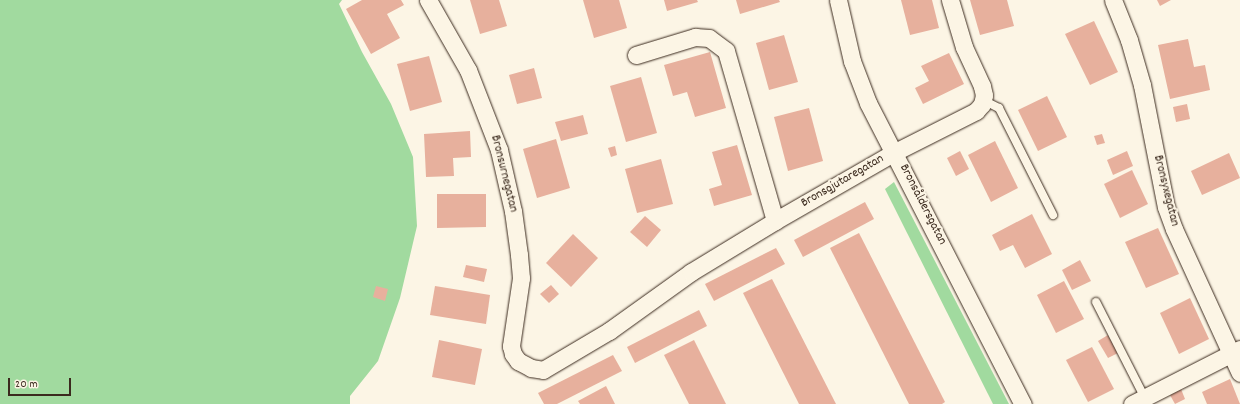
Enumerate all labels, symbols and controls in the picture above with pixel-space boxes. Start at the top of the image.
street label: Bronsurnegatan [486,134,520,214]
street label: Bronsgjutaregatan [799,152,887,212]
street label: Bronsyxegatan [1149,154,1181,228]
street label: Bronsåldersgatan [895,162,949,248]
scale bar [10,370,73,396]
text: 20 m [15,376,38,393]

